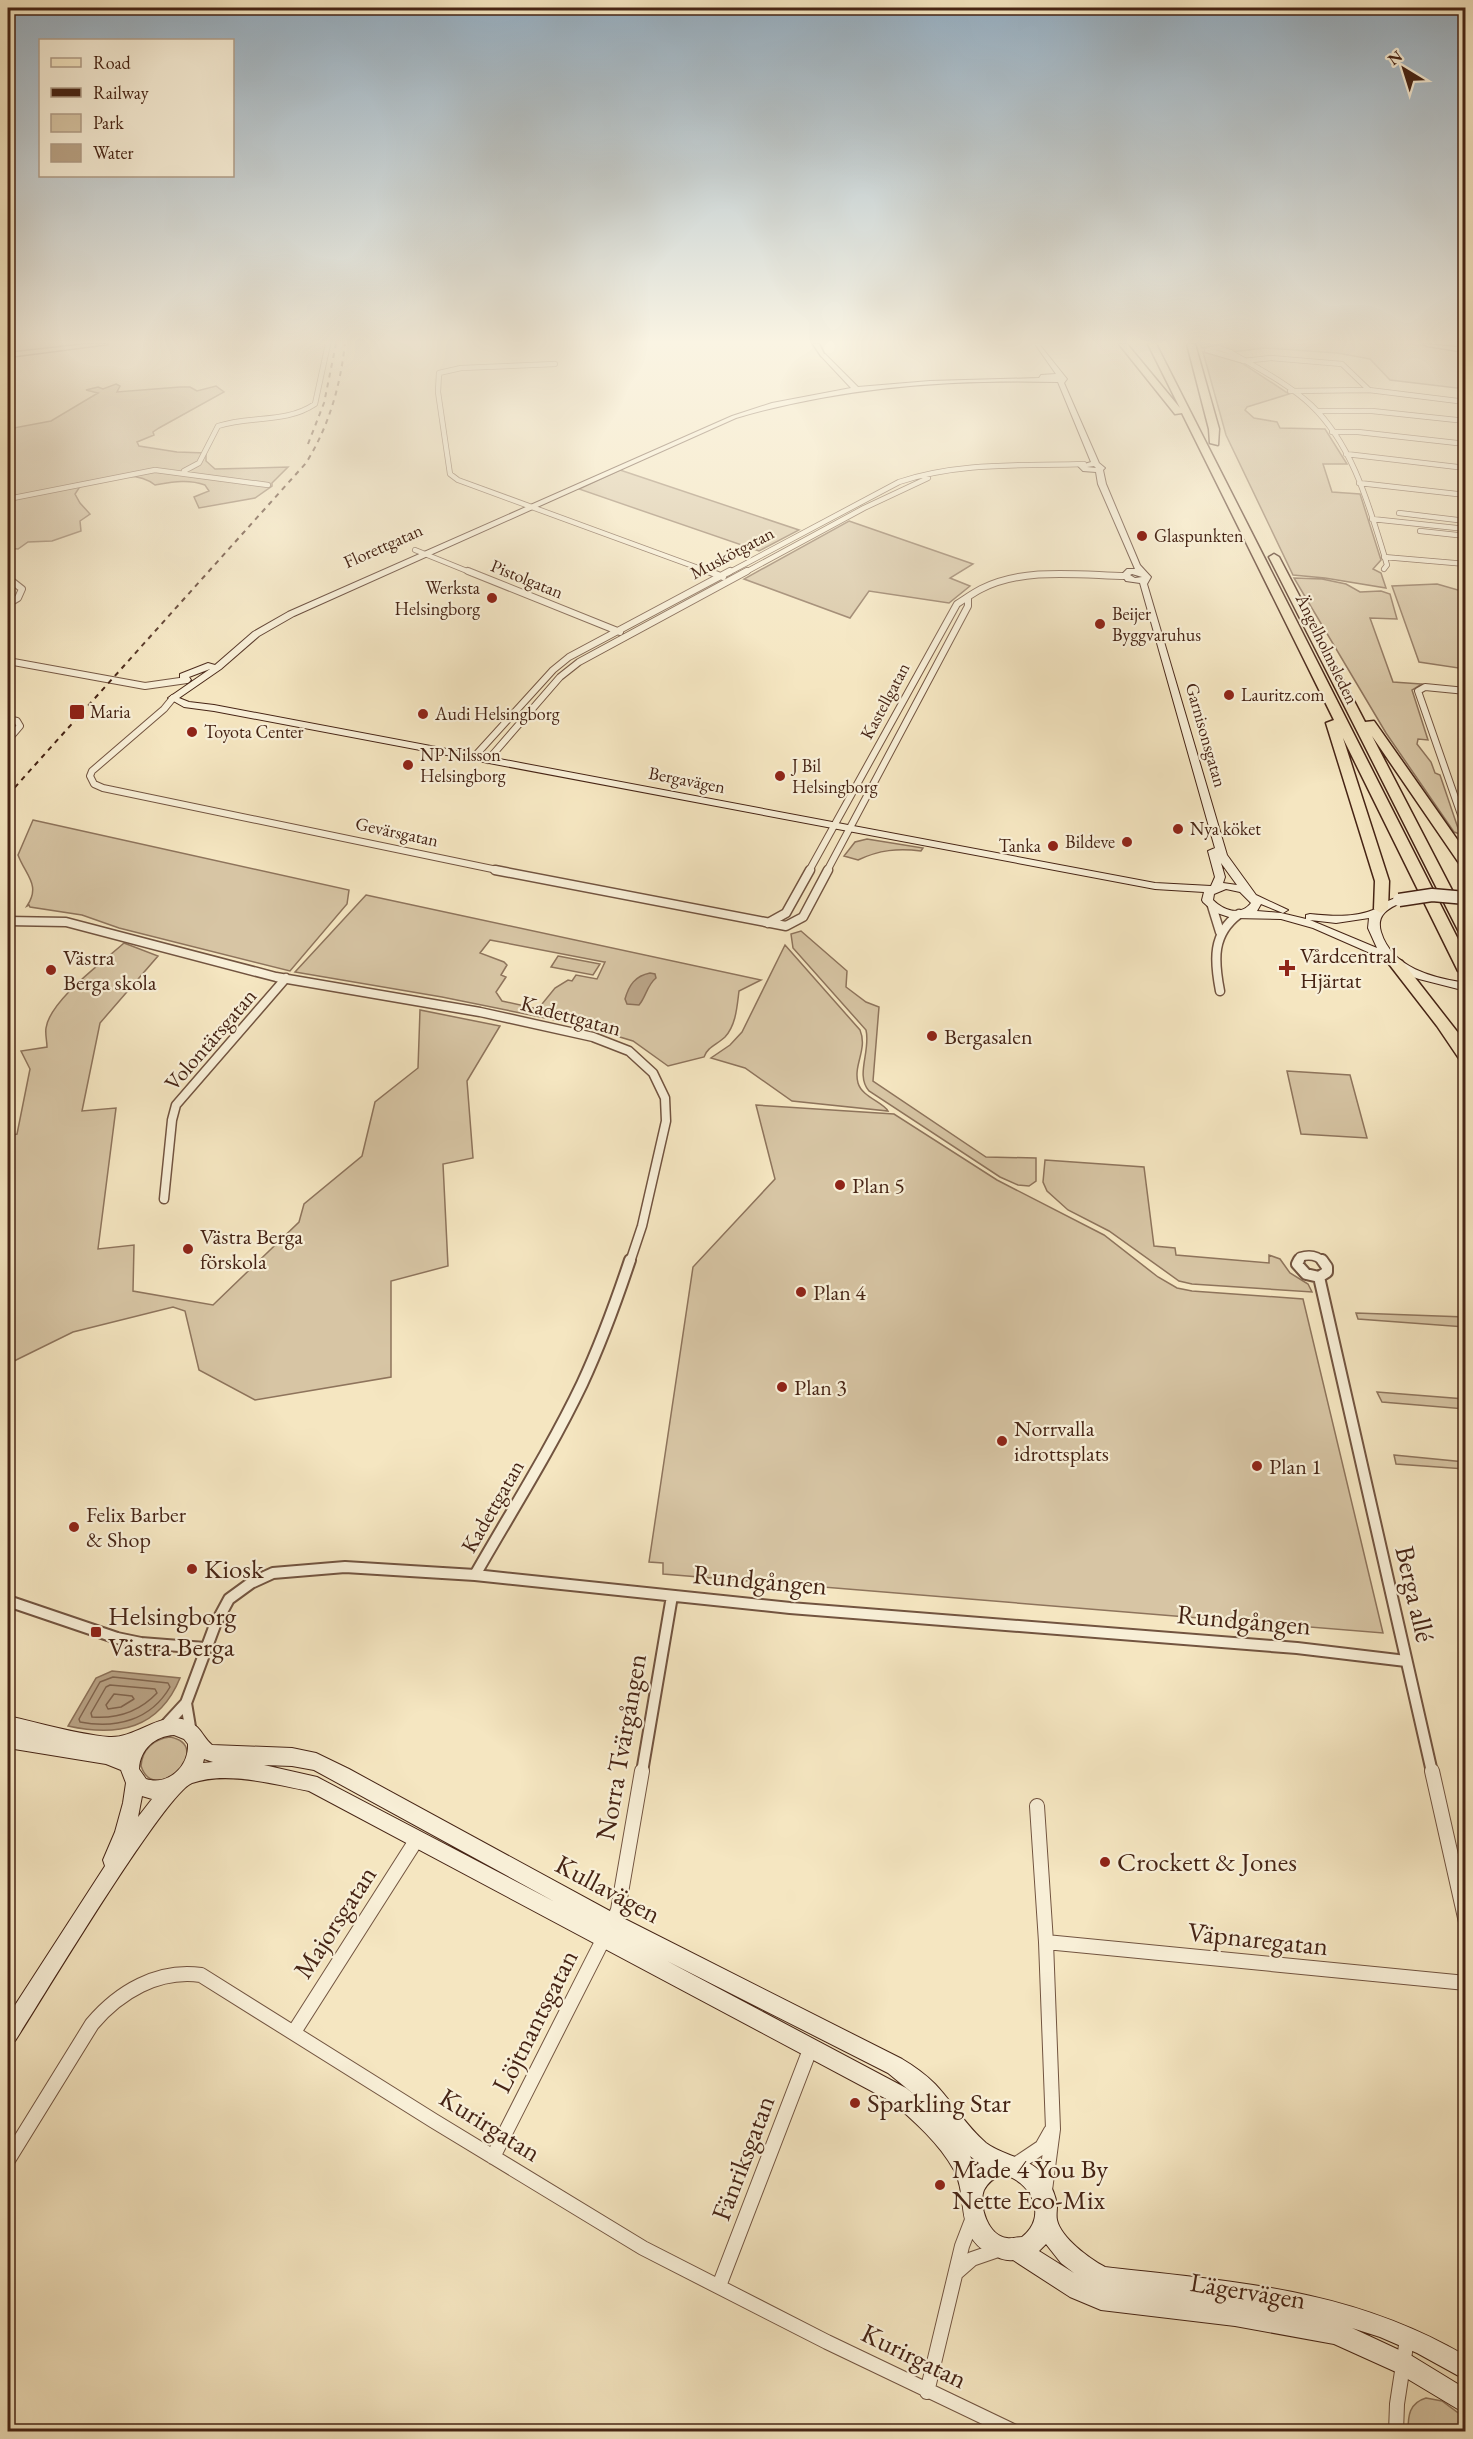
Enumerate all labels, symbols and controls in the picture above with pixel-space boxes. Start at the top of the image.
legend [39,39,234,177]
north arrow [1374,39,1434,99]
text: N [1384,45,1407,70]
text: Road [93,51,132,74]
text: Railway [93,81,149,104]
text: Park [93,111,124,134]
text: Water [93,141,134,164]
street label: Florettgatan [340,518,426,573]
street label: Muskötgatan [686,521,778,584]
place label: Glaspunkten [1154,524,1244,547]
marker: Glaspunkten [1135,529,1149,543]
street label: Pistolgatan [488,554,567,604]
place label: Werksta Helsingborg [395,576,481,620]
street label: Ängelholmsleden [1290,589,1364,708]
marker: Werksta Helsingborg [485,591,499,605]
place label: Beijer Byggvaruhus [1112,602,1201,646]
marker: Beijer Byggvaruhus [1093,617,1107,631]
street label: Kastellgatan [855,658,915,743]
street label: Garnisonsgatan [1181,680,1233,790]
place label: Lauritz.com [1241,683,1325,706]
marker: Lauritz.com [1222,688,1236,702]
place label: Maria [90,700,131,723]
place label: Audi Helsingborg [434,702,560,725]
marker: Maria [68,703,86,721]
marker: Audi Helsingborg [416,707,430,721]
place label: Toyota Center [204,720,303,743]
marker: Toyota Center [185,725,199,739]
place label: NP Nilsson Helsingborg [420,743,506,787]
place label: J Bil Helsingborg [790,754,878,798]
marker: NP Nilsson Helsingborg [401,758,415,772]
street label: Bergavägen [647,761,728,798]
marker: J Bil Helsingborg [773,769,787,783]
street label: Gevärsgatan [354,812,441,852]
place label: Nya köket [1190,817,1261,840]
marker: Nya köket [1171,822,1185,836]
place label: Bildeve [1065,830,1115,853]
place label: Tanka [999,834,1042,857]
marker: Bildeve [1120,835,1134,849]
marker: Tanka [1046,839,1060,853]
place label: Vårdcentral Hjärtat [1300,941,1397,995]
place label: Västra Berga skola [63,943,157,997]
marker: Vårdcentral Hjärtat [1278,959,1296,977]
marker: Västra Berga skola [44,963,58,977]
street label: Volontärsgatan [158,982,263,1097]
street label: Kadettgatan [517,988,625,1043]
place label: Bergasalen [944,1022,1033,1051]
marker: Bergasalen [925,1029,939,1043]
place label: Plan 5 [852,1171,905,1200]
marker: Plan 5 [833,1178,847,1192]
place label: Västra Berga förskola [200,1222,303,1276]
marker: Västra Berga förskola [181,1242,195,1256]
place label: Plan 4 [813,1278,866,1307]
marker: Plan 4 [794,1285,808,1299]
place label: Plan 3 [794,1373,847,1402]
marker: Plan 3 [775,1380,789,1394]
place label: Norrvalla idrottsplats [1014,1414,1109,1468]
marker: Norrvalla idrottsplats [995,1434,1009,1448]
place label: Plan 1 [1269,1452,1322,1481]
street label: Kadettgatan [454,1454,531,1558]
marker: Plan 1 [1250,1459,1264,1473]
place label: Felix Barber & Shop [86,1500,187,1554]
marker: Felix Barber & Shop [67,1520,81,1534]
street label: Berga allé [1387,1542,1444,1645]
place label: Kiosk [204,1551,264,1586]
street label: Rundgången [691,1556,829,1603]
marker: Kiosk [185,1562,199,1576]
street label: Rundgången [1175,1596,1313,1643]
place label: Helsingborg Västra Berga [108,1598,237,1664]
marker: Helsingborg Västra Berga [89,1625,103,1639]
street label: Norra Tvärgången [587,1651,654,1843]
place label: Crockett & Jones [1117,1844,1297,1879]
street label: Kullavägen [549,1846,667,1931]
marker: Crockett & Jones [1098,1855,1112,1869]
street label: Majorsgatan [285,1859,384,1985]
street label: Väpnaregatan [1186,1914,1330,1963]
street label: Löjtnantsgatan [483,1943,586,2098]
street label: Kurirgatan [433,2080,548,2169]
place label: Sparkling Star [867,2085,1011,2120]
street label: Fänriksgatan [703,2090,782,2225]
marker: Sparkling Star [848,2096,862,2110]
place label: Made 4 You By Nette Eco-Mix [952,2151,1108,2217]
marker: Made 4 You By Nette Eco-Mix [933,2178,947,2192]
street label: Lägervägen [1188,2264,1308,2317]
street label: Kurirgatan [856,2315,973,2396]

